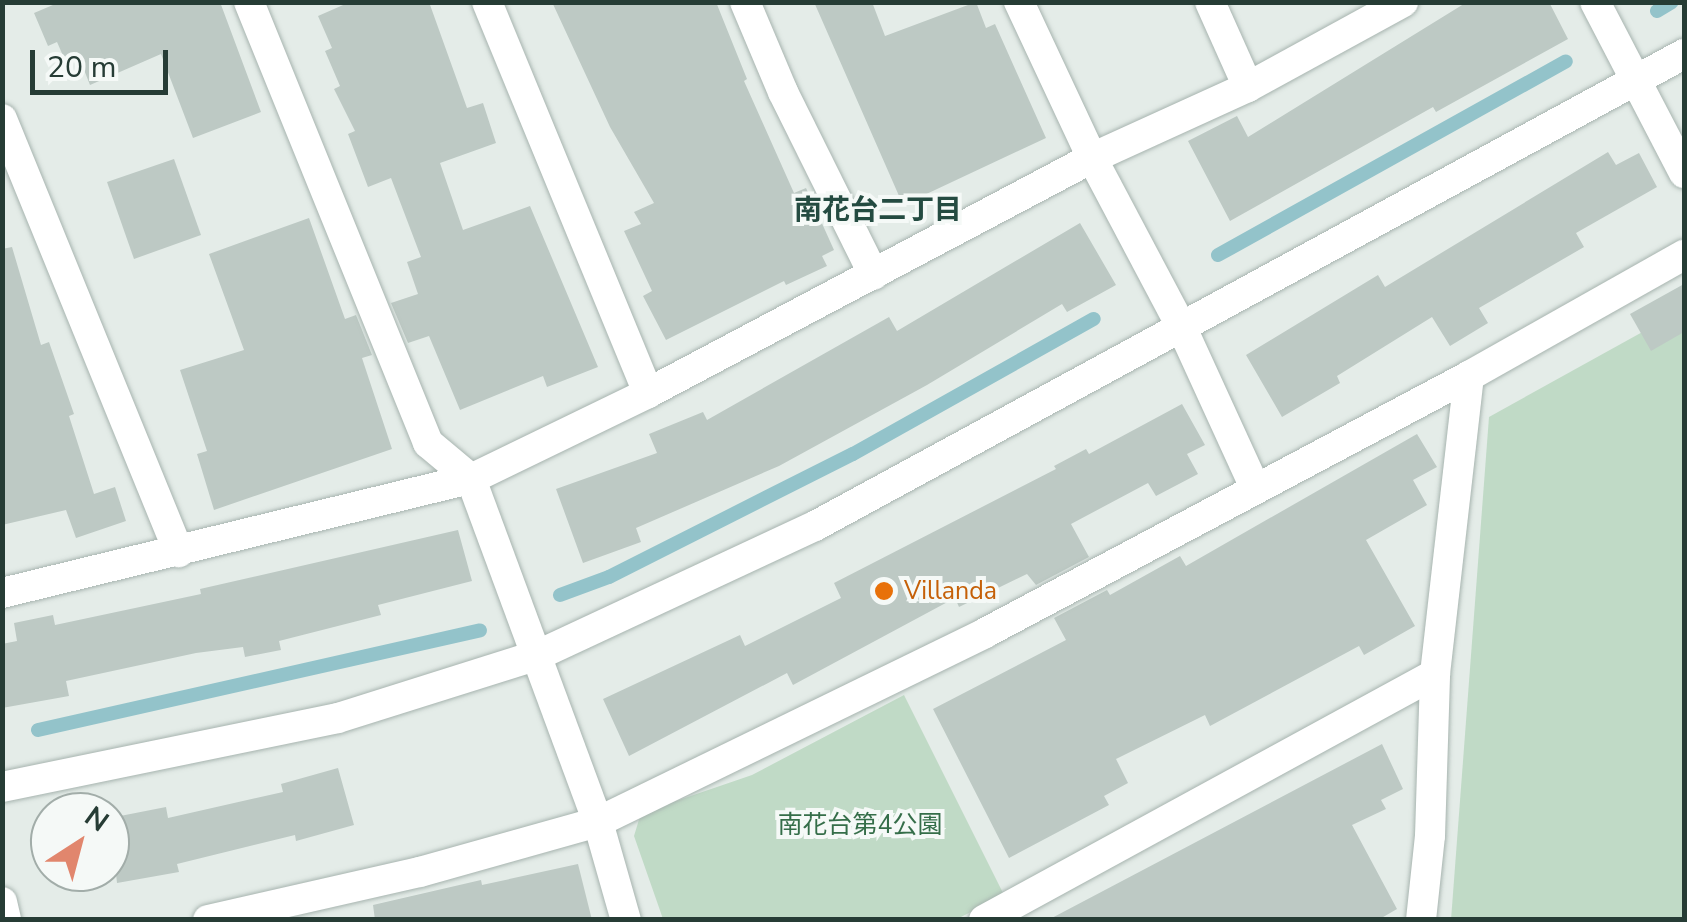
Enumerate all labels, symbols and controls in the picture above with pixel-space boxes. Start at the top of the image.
scale bar [35,30,172,92]
text: 20 m [47,47,116,88]
district label: 南花台二丁目 [794,193,962,227]
place label: Villanda [904,576,997,606]
marker: Villanda [873,580,895,602]
north arrow [30,792,130,892]
text: N [77,798,116,841]
park label: 南花台第4公園 [778,810,942,840]

